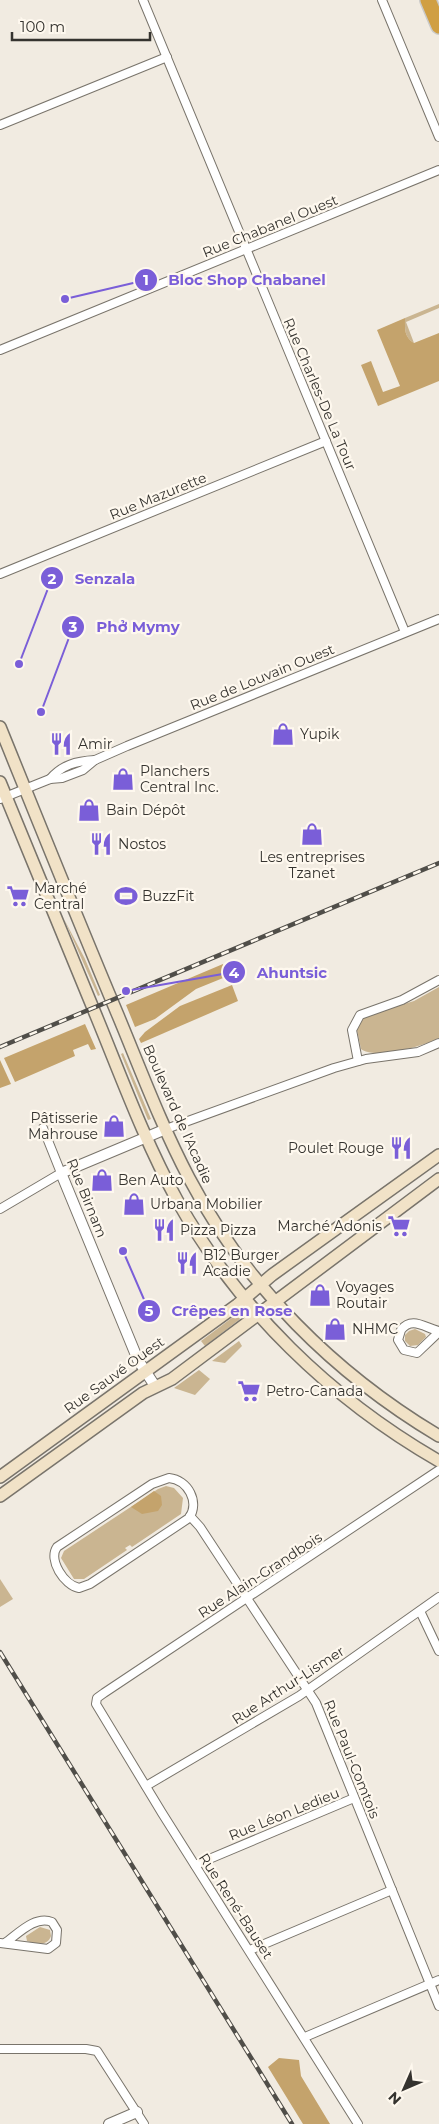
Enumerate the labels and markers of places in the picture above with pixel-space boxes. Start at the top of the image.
callout: Bloc Shop Chabanel [134,265,336,295]
callout: Senzala [39,563,145,593]
callout: Phở Mymy [61,612,189,642]
shop icon: Yupik [270,721,296,747]
place label: Yupik [300,725,340,743]
restaurant icon: Amir [48,731,74,757]
place label: Amir [78,735,113,753]
place label: Planchers Central Inc. [140,762,219,796]
shop icon: Planchers Central Inc. [110,766,136,792]
shop icon: Bain Dépôt [76,797,102,823]
place label: Bain Dépôt [106,801,186,819]
shop icon: Les entreprises Tzanet [299,821,325,847]
restaurant icon: Nostos [88,831,114,857]
place label: Nostos [118,835,166,853]
place label: Les entreprises Tzanet [259,848,365,882]
place label: Marché Central [34,879,87,913]
supermarket icon: Marché Central [5,883,31,909]
sports icon: BuzzFit [113,883,139,909]
place label: BuzzFit [142,887,195,905]
callout: Ahuntsic [222,957,337,987]
place label: Pâtisserie Mahrouse [28,1109,98,1143]
shop icon: Pâtisserie Mahrouse [101,1113,127,1139]
restaurant icon: Poulet Rouge [388,1135,414,1161]
place label: Poulet Rouge [288,1139,384,1157]
shop icon: Ben Auto [89,1167,115,1193]
place label: Ben Auto [118,1171,184,1189]
shop icon: Urbana Mobilier [121,1191,147,1217]
place label: Urbana Mobilier [150,1195,263,1213]
supermarket icon: Marché Adonis [386,1213,412,1239]
restaurant icon: Pizza Pizza [151,1217,177,1243]
place label: Marché Adonis [277,1217,382,1235]
place label: Pizza Pizza [180,1221,256,1239]
place label: B12 Burger Acadie [203,1246,280,1280]
restaurant icon: B12 Burger Acadie [174,1250,200,1276]
place label: Voyages Routair [336,1278,394,1312]
shop icon: Voyages Routair [307,1282,333,1308]
callout: Crêpes en Rose [137,1296,303,1326]
shop icon: NHMC [322,1316,348,1342]
place label: NHMC [352,1320,398,1338]
supermarket icon: Petro-Canada [236,1378,262,1404]
place label: Petro-Canada [266,1382,363,1400]

